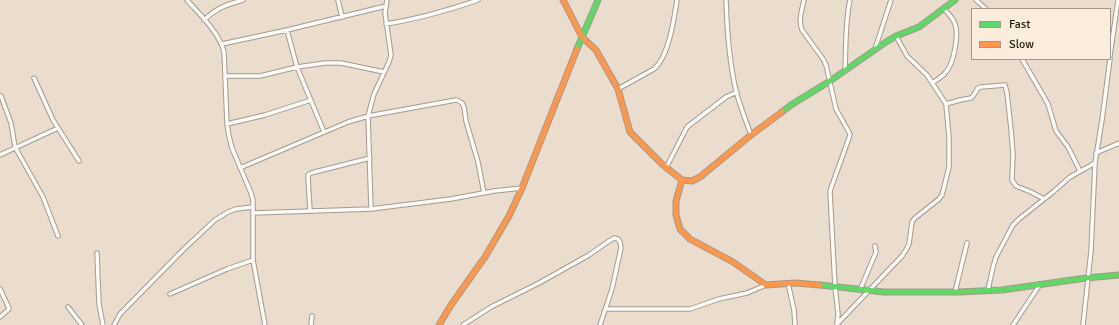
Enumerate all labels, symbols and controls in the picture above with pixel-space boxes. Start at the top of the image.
legend [971,8,1111,60]
text: Fast [1009,17,1030,32]
text: Slow [1009,37,1034,52]

